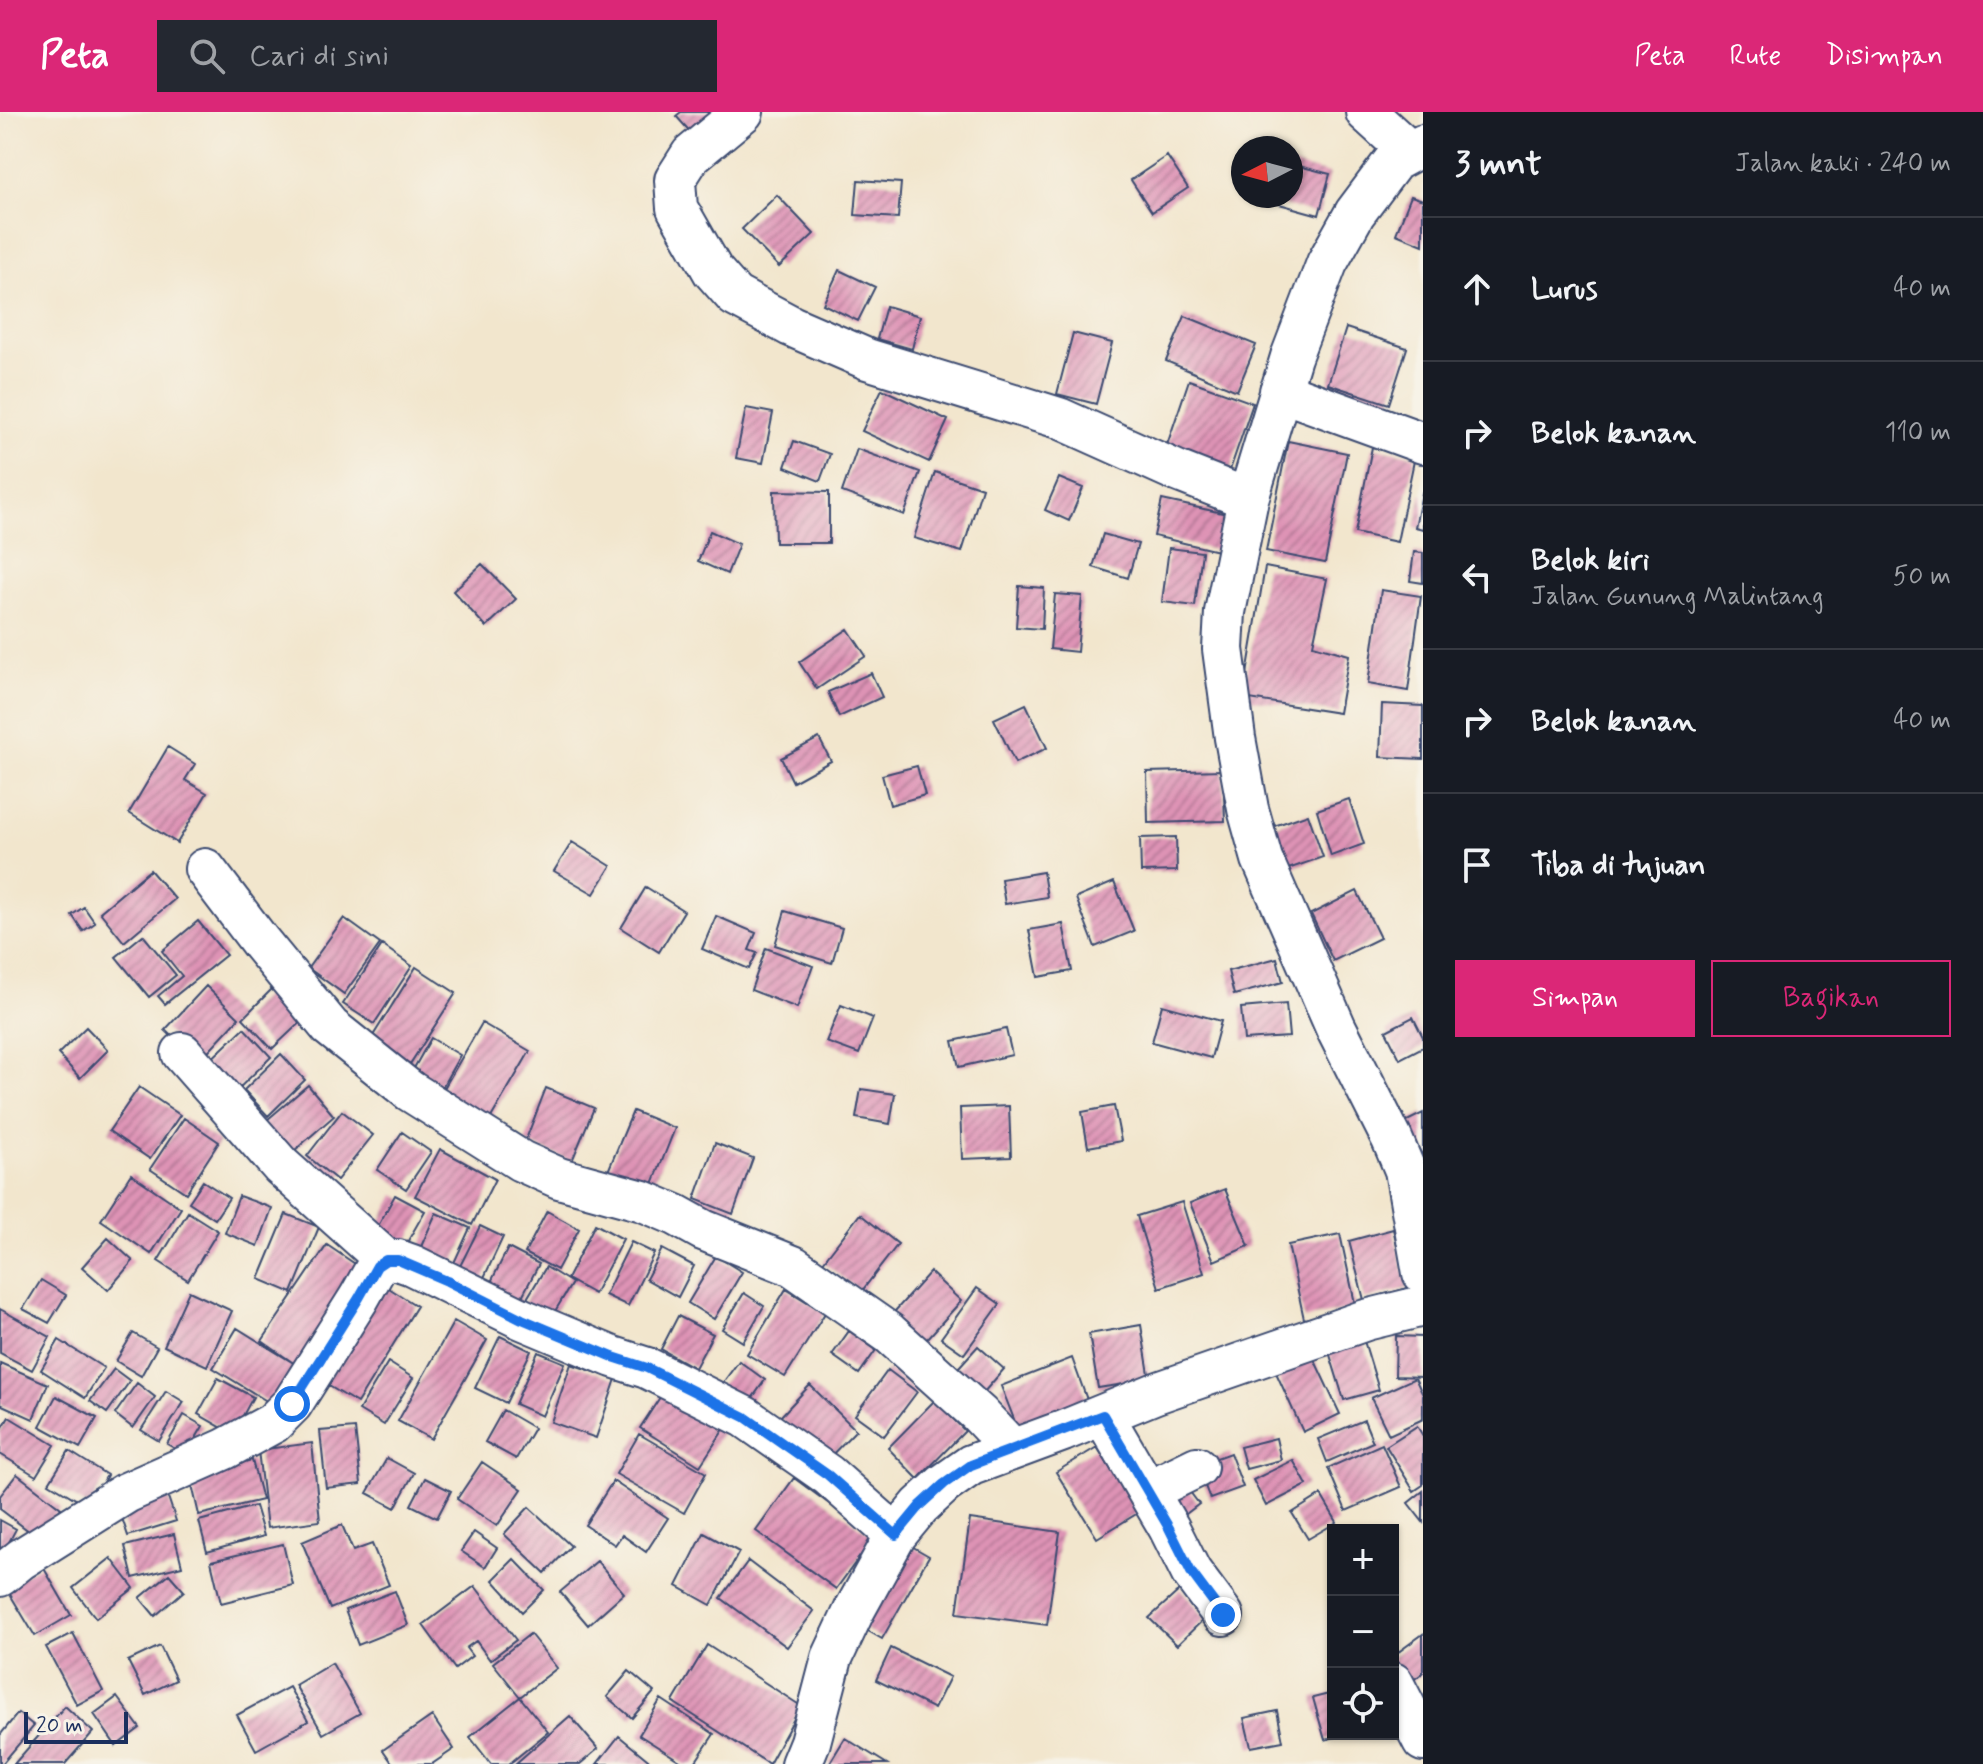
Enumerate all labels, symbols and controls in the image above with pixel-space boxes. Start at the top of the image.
search box [157,20,717,92]
text: Peta [40,32,109,81]
icon: search [185,34,229,78]
text: Cari di sini [249,37,389,76]
text: Peta [1634,38,1685,75]
text: Rute [1729,38,1781,75]
text: Disimpan [1825,38,1943,75]
north arrow [1231,136,1303,208]
text: 3 mnt [1455,142,1541,187]
text: Jalan kaki · 240 m [1735,147,1951,181]
icon: ahead [1455,267,1499,311]
text: Lurus [1531,270,1598,309]
text: 40 m [1893,272,1951,306]
icon: right [1455,411,1499,455]
text: Belok kanan [1531,414,1696,453]
text: 110 m [1885,416,1951,450]
text: Belok kiri [1531,541,1649,580]
icon: left [1455,555,1499,599]
text: 50 m [1893,560,1951,594]
text: Jalan Gunung Malintang [1531,580,1823,614]
icon: right [1455,699,1499,743]
text: Belok kanan [1531,702,1696,741]
text: 40 m [1893,704,1951,738]
icon: arrive [1455,843,1499,887]
text: Tiba di tujuan [1531,846,1706,885]
button: Simpan [1455,960,1695,1037]
button: Bagikan [1711,960,1951,1037]
route start [274,1386,310,1422]
map controls [1327,1524,1399,1740]
button: + [1327,1524,1399,1596]
button: − [1327,1596,1399,1668]
route end [1205,1597,1241,1633]
button: locate [1327,1668,1399,1740]
scale bar [24,1708,128,1744]
text: 20 m [36,1712,83,1740]

